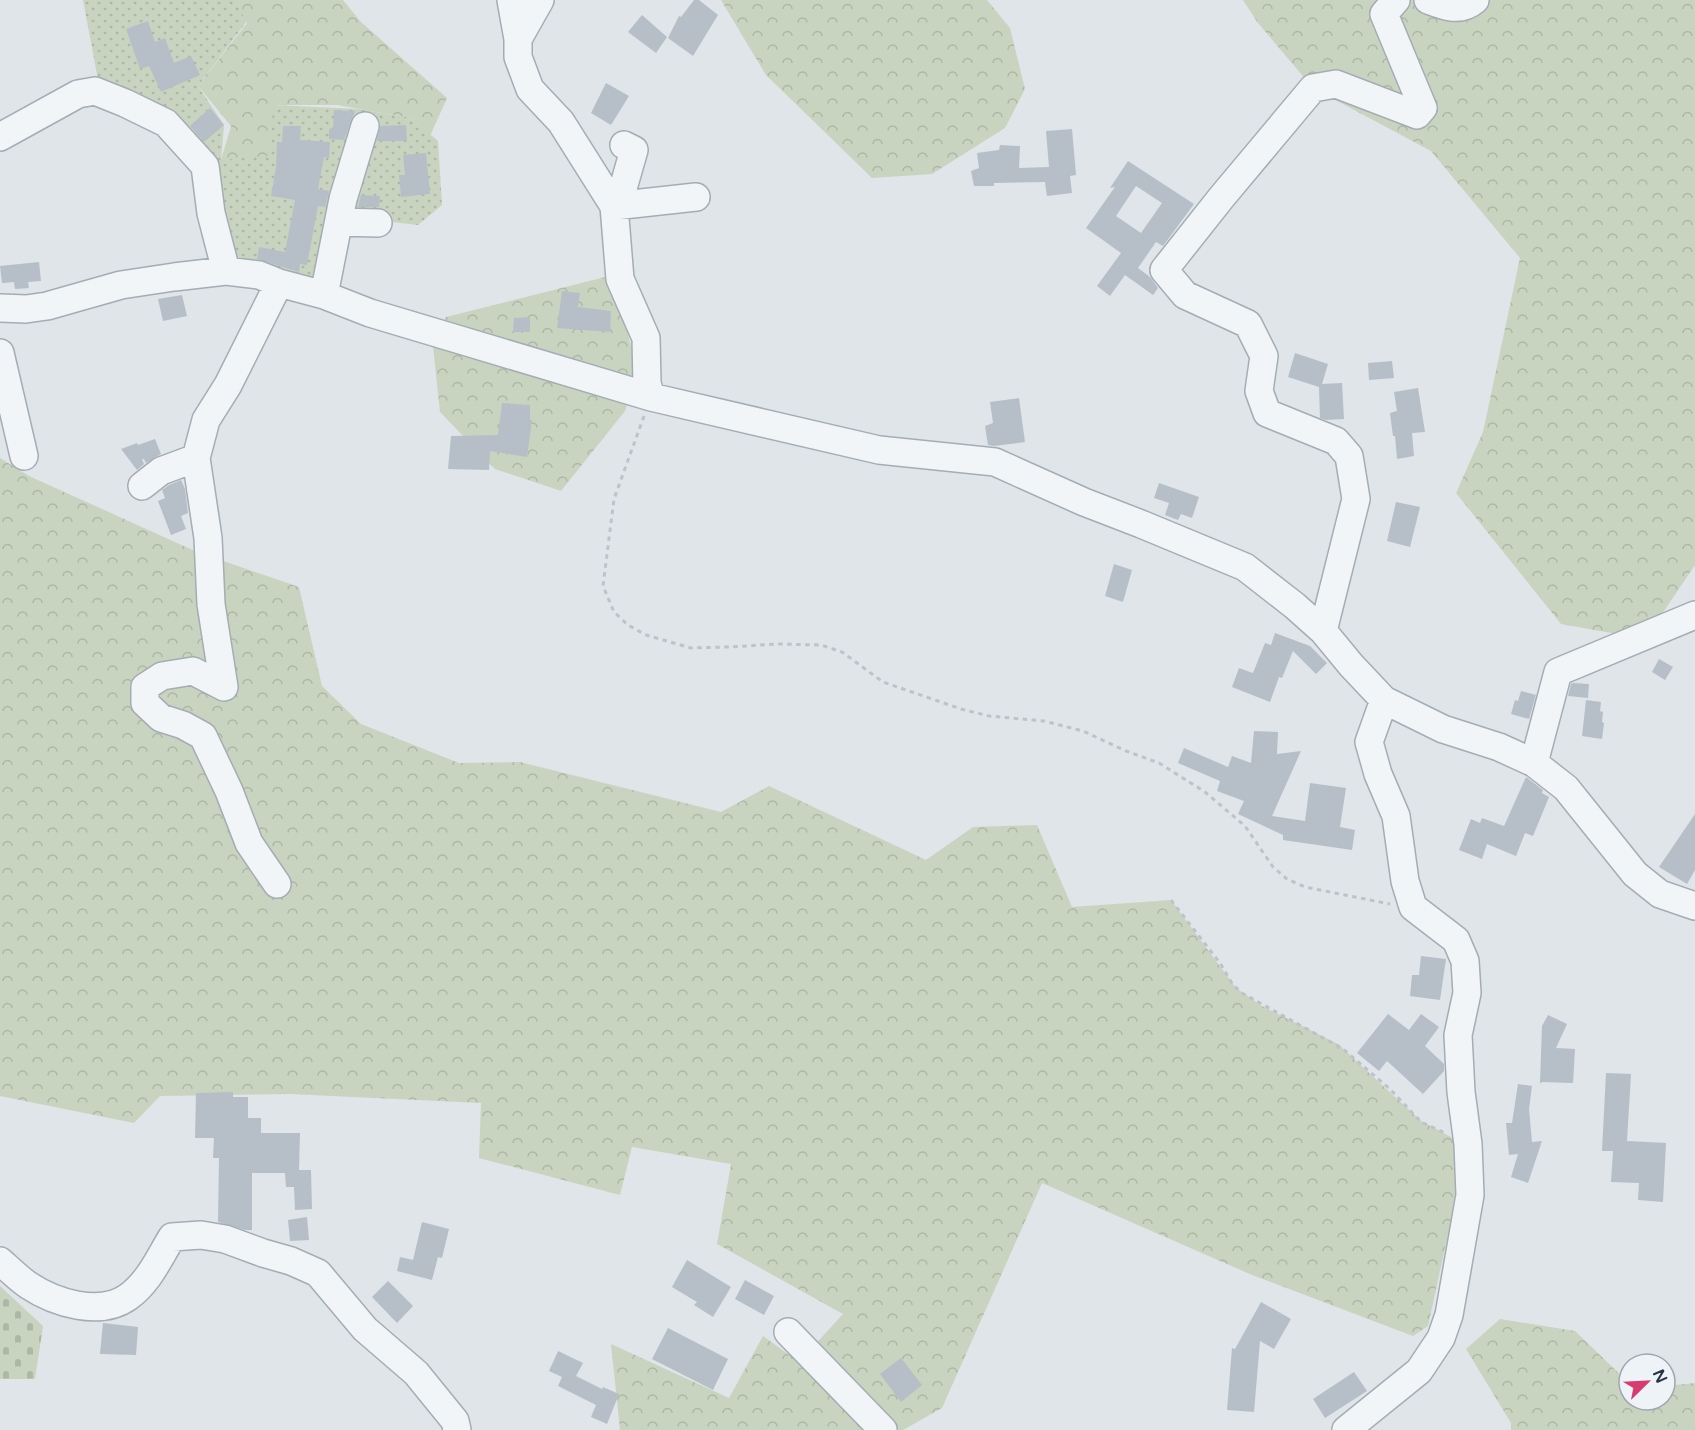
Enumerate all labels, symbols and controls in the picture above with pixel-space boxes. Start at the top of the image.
north arrow [1617,1352,1677,1412]
text: N [1648,1366,1672,1386]

